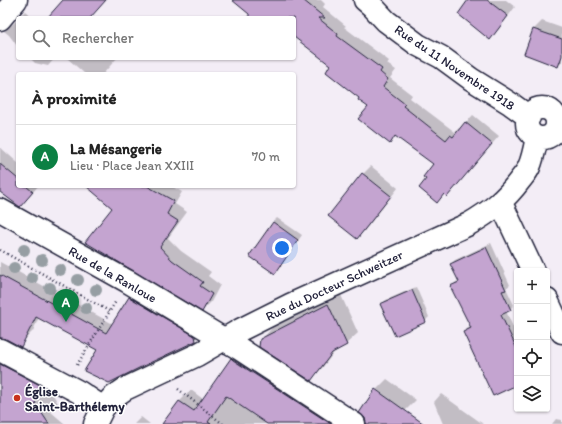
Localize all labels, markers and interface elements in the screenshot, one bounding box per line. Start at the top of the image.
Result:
search box [16,16,296,60]
street label: Rue du 11 Novembre 1918 [392,22,518,113]
icon: search [30,27,52,49]
text: Rechercher [62,29,134,47]
text: À proximité [32,88,117,108]
text: La Mésangerie [70,140,162,158]
text: A [41,149,49,164]
text: 70 m [252,149,280,164]
text: Lieu · Place Jean XXIII [70,158,194,173]
your location [272,238,292,258]
street label: Rue de la Ranloue [66,243,159,306]
street label: Rue du Docteur Schweitzer [263,247,406,324]
map controls [514,268,550,412]
button: + [514,268,550,304]
pin: A [53,289,79,322]
button: − [514,304,550,340]
button: locate [514,340,550,376]
button: layers [514,376,550,412]
place label: Église Saint-Barthélemy [25,383,125,415]
marker: Église Saint-Barthélemy [12,393,22,403]

